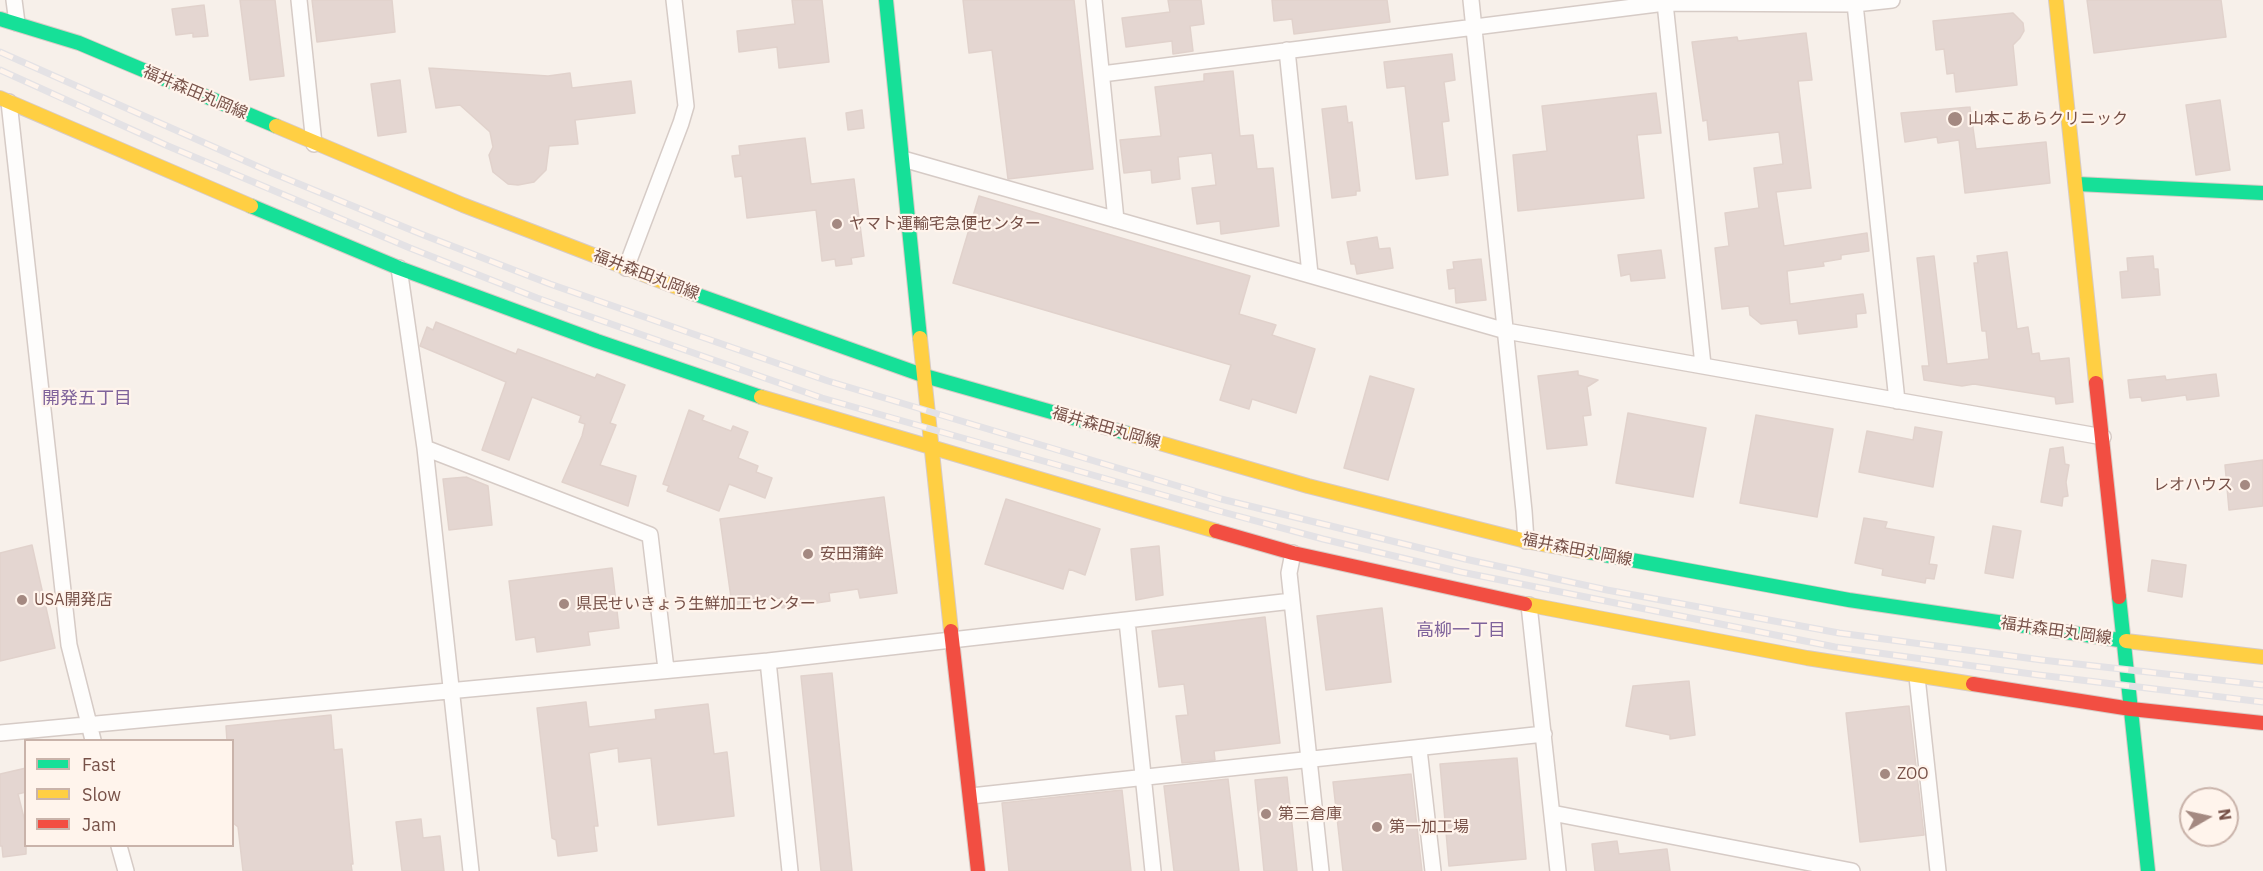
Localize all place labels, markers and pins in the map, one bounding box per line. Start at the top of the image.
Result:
place label: 山本こあらクリニック [1968,109,2128,129]
marker: 山本こあらクリニック [1946,110,1964,128]
place label: ヤマト運輸宅急便センター [849,214,1041,234]
marker: ヤマト運輸宅急便センター [830,217,844,231]
place label: レオハウス [2153,475,2233,495]
marker: レオハウス [2238,478,2252,492]
place label: 安田蒲鉾 [820,544,884,564]
marker: 安田蒲鉾 [801,547,815,561]
place label: USA開発店 [34,590,112,610]
marker: USA開発店 [15,593,29,607]
place label: 県民せいきょう生鮮加工センター [576,594,816,614]
marker: 県民せいきょう生鮮加工センター [557,597,571,611]
place label: ZOO [1897,764,1929,784]
marker: ZOO [1878,767,1892,781]
place label: 第三倉庫 [1278,804,1342,824]
marker: 第三倉庫 [1259,807,1273,821]
place label: 第一加工場 [1389,817,1469,837]
marker: 第一加工場 [1370,820,1384,834]

